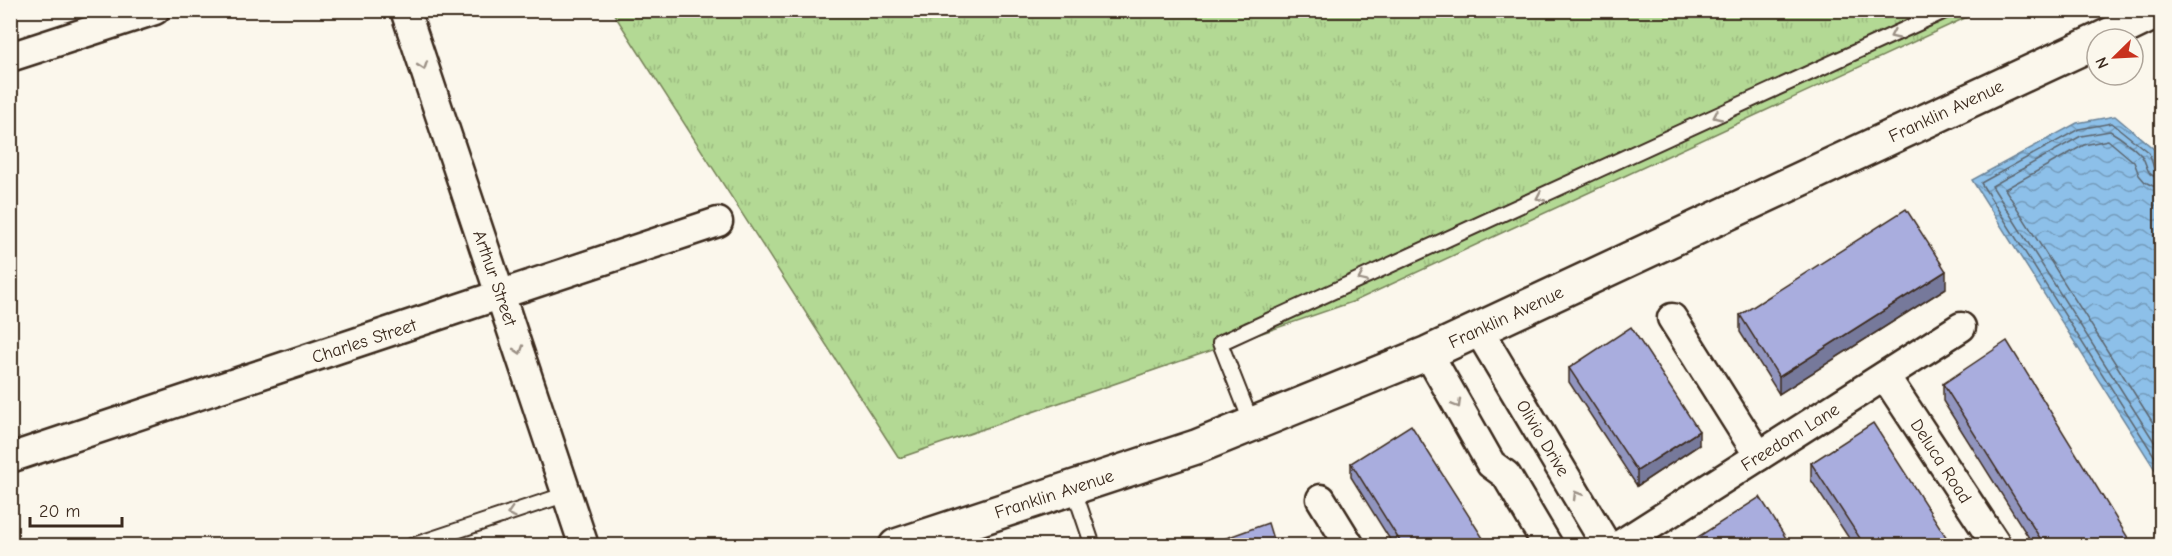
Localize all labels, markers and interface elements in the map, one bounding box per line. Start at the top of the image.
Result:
one-way arrow [1890,27,1901,39]
north arrow [2085,27,2145,87]
text: N [2092,54,2113,71]
one-way arrow [416,60,429,71]
street label: Franklin Avenue [1886,76,2007,147]
one-way arrow [1712,109,1723,121]
one-way arrow [1535,190,1546,202]
street label: Arthur Street [468,228,521,330]
one-way arrow [1358,271,1369,283]
street label: Franklin Avenue [1446,282,1567,353]
street label: Charles Street [309,314,420,368]
one-way arrow [512,344,524,355]
street label: Olivio Drive [1512,396,1574,480]
one-way arrow [1449,398,1461,408]
street label: Freedom Lane [1737,399,1843,476]
street label: Deluca Road [1906,415,1976,507]
street label: Franklin Avenue [992,465,1116,524]
scale bar [30,490,122,528]
one-way arrow [1573,491,1584,501]
text: 20 m [39,501,80,522]
one-way arrow [506,505,517,518]

